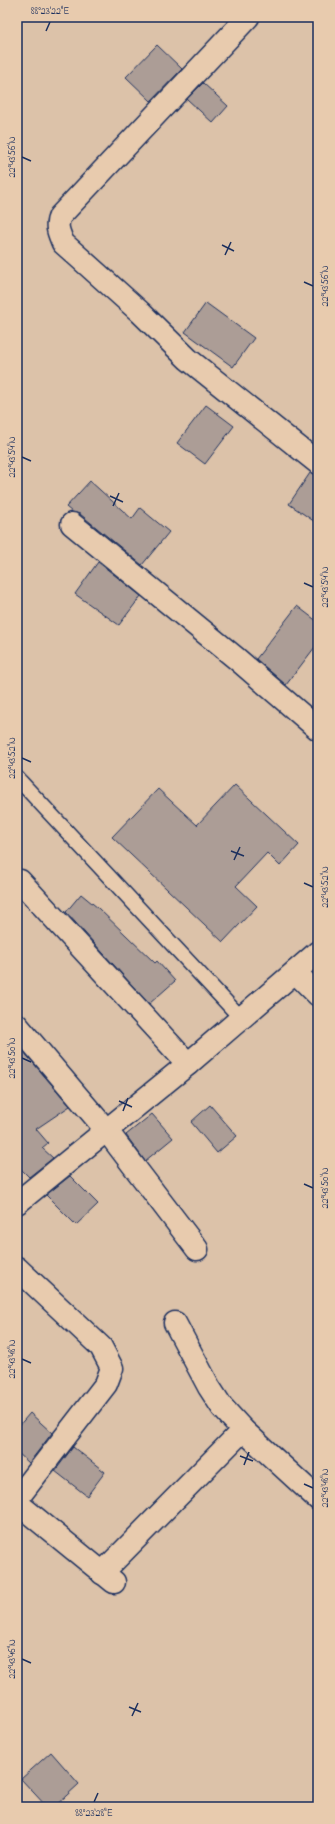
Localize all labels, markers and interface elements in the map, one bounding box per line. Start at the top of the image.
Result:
text: 88°23'22"E [31,4,69,19]
text: 22°43'56"N [5,136,20,178]
text: 22°43'56"N [318,265,333,307]
text: 22°43'54"N [5,436,20,477]
text: 22°43'54"N [318,566,333,607]
text: 22°43'52"N [5,737,20,779]
text: 22°43'52"N [318,866,333,908]
text: 22°43'50"N [5,1037,20,1079]
text: 22°43'50"N [318,1167,333,1209]
text: 22°43'48"N [5,1339,20,1378]
text: 22°43'48"N [318,1468,333,1507]
text: 22°43'46"N [5,1639,20,1679]
text: 88°23'28"E [75,1806,113,1821]

